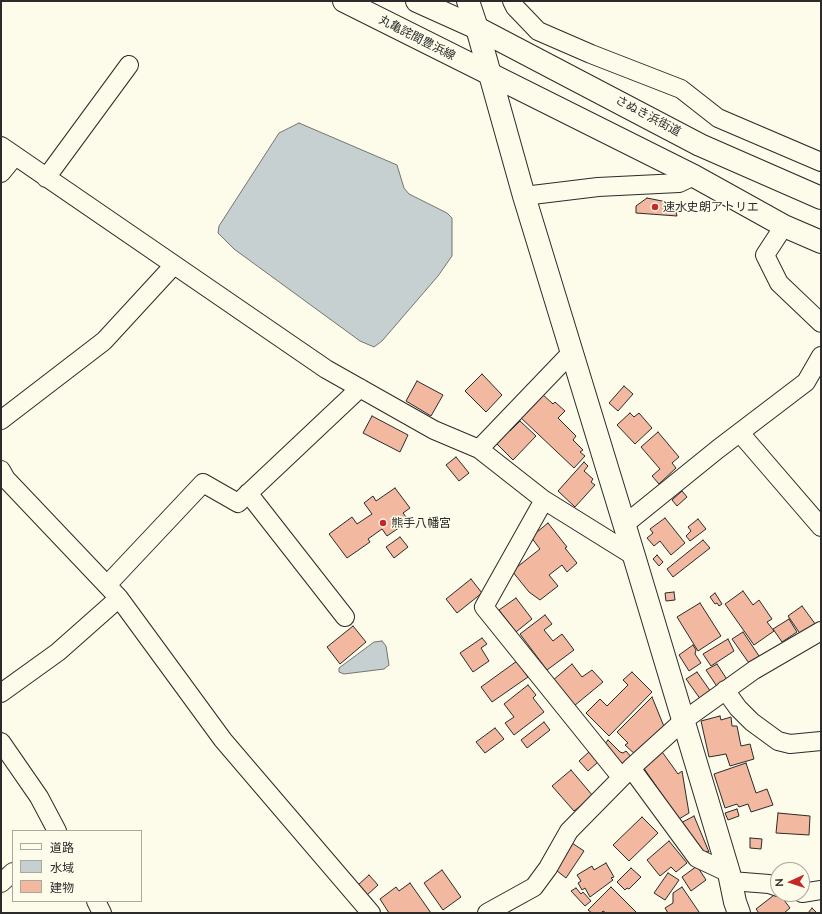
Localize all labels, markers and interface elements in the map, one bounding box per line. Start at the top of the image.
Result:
street label: 丸亀詫間豊浜線 [376,13,458,63]
street label: さぬき浜街道 [613,93,683,139]
place label: 速水史朗アトリエ [663,200,759,214]
marker: 速水史朗アトリエ [650,202,660,212]
place label: 熊手八幡宮 [391,516,451,530]
marker: 熊手八幡宮 [378,518,388,528]
legend [12,830,142,902]
text: 道路 [50,840,74,855]
text: 水域 [50,860,74,875]
north arrow [770,862,810,902]
text: N [772,878,786,887]
text: 建物 [50,880,74,895]

